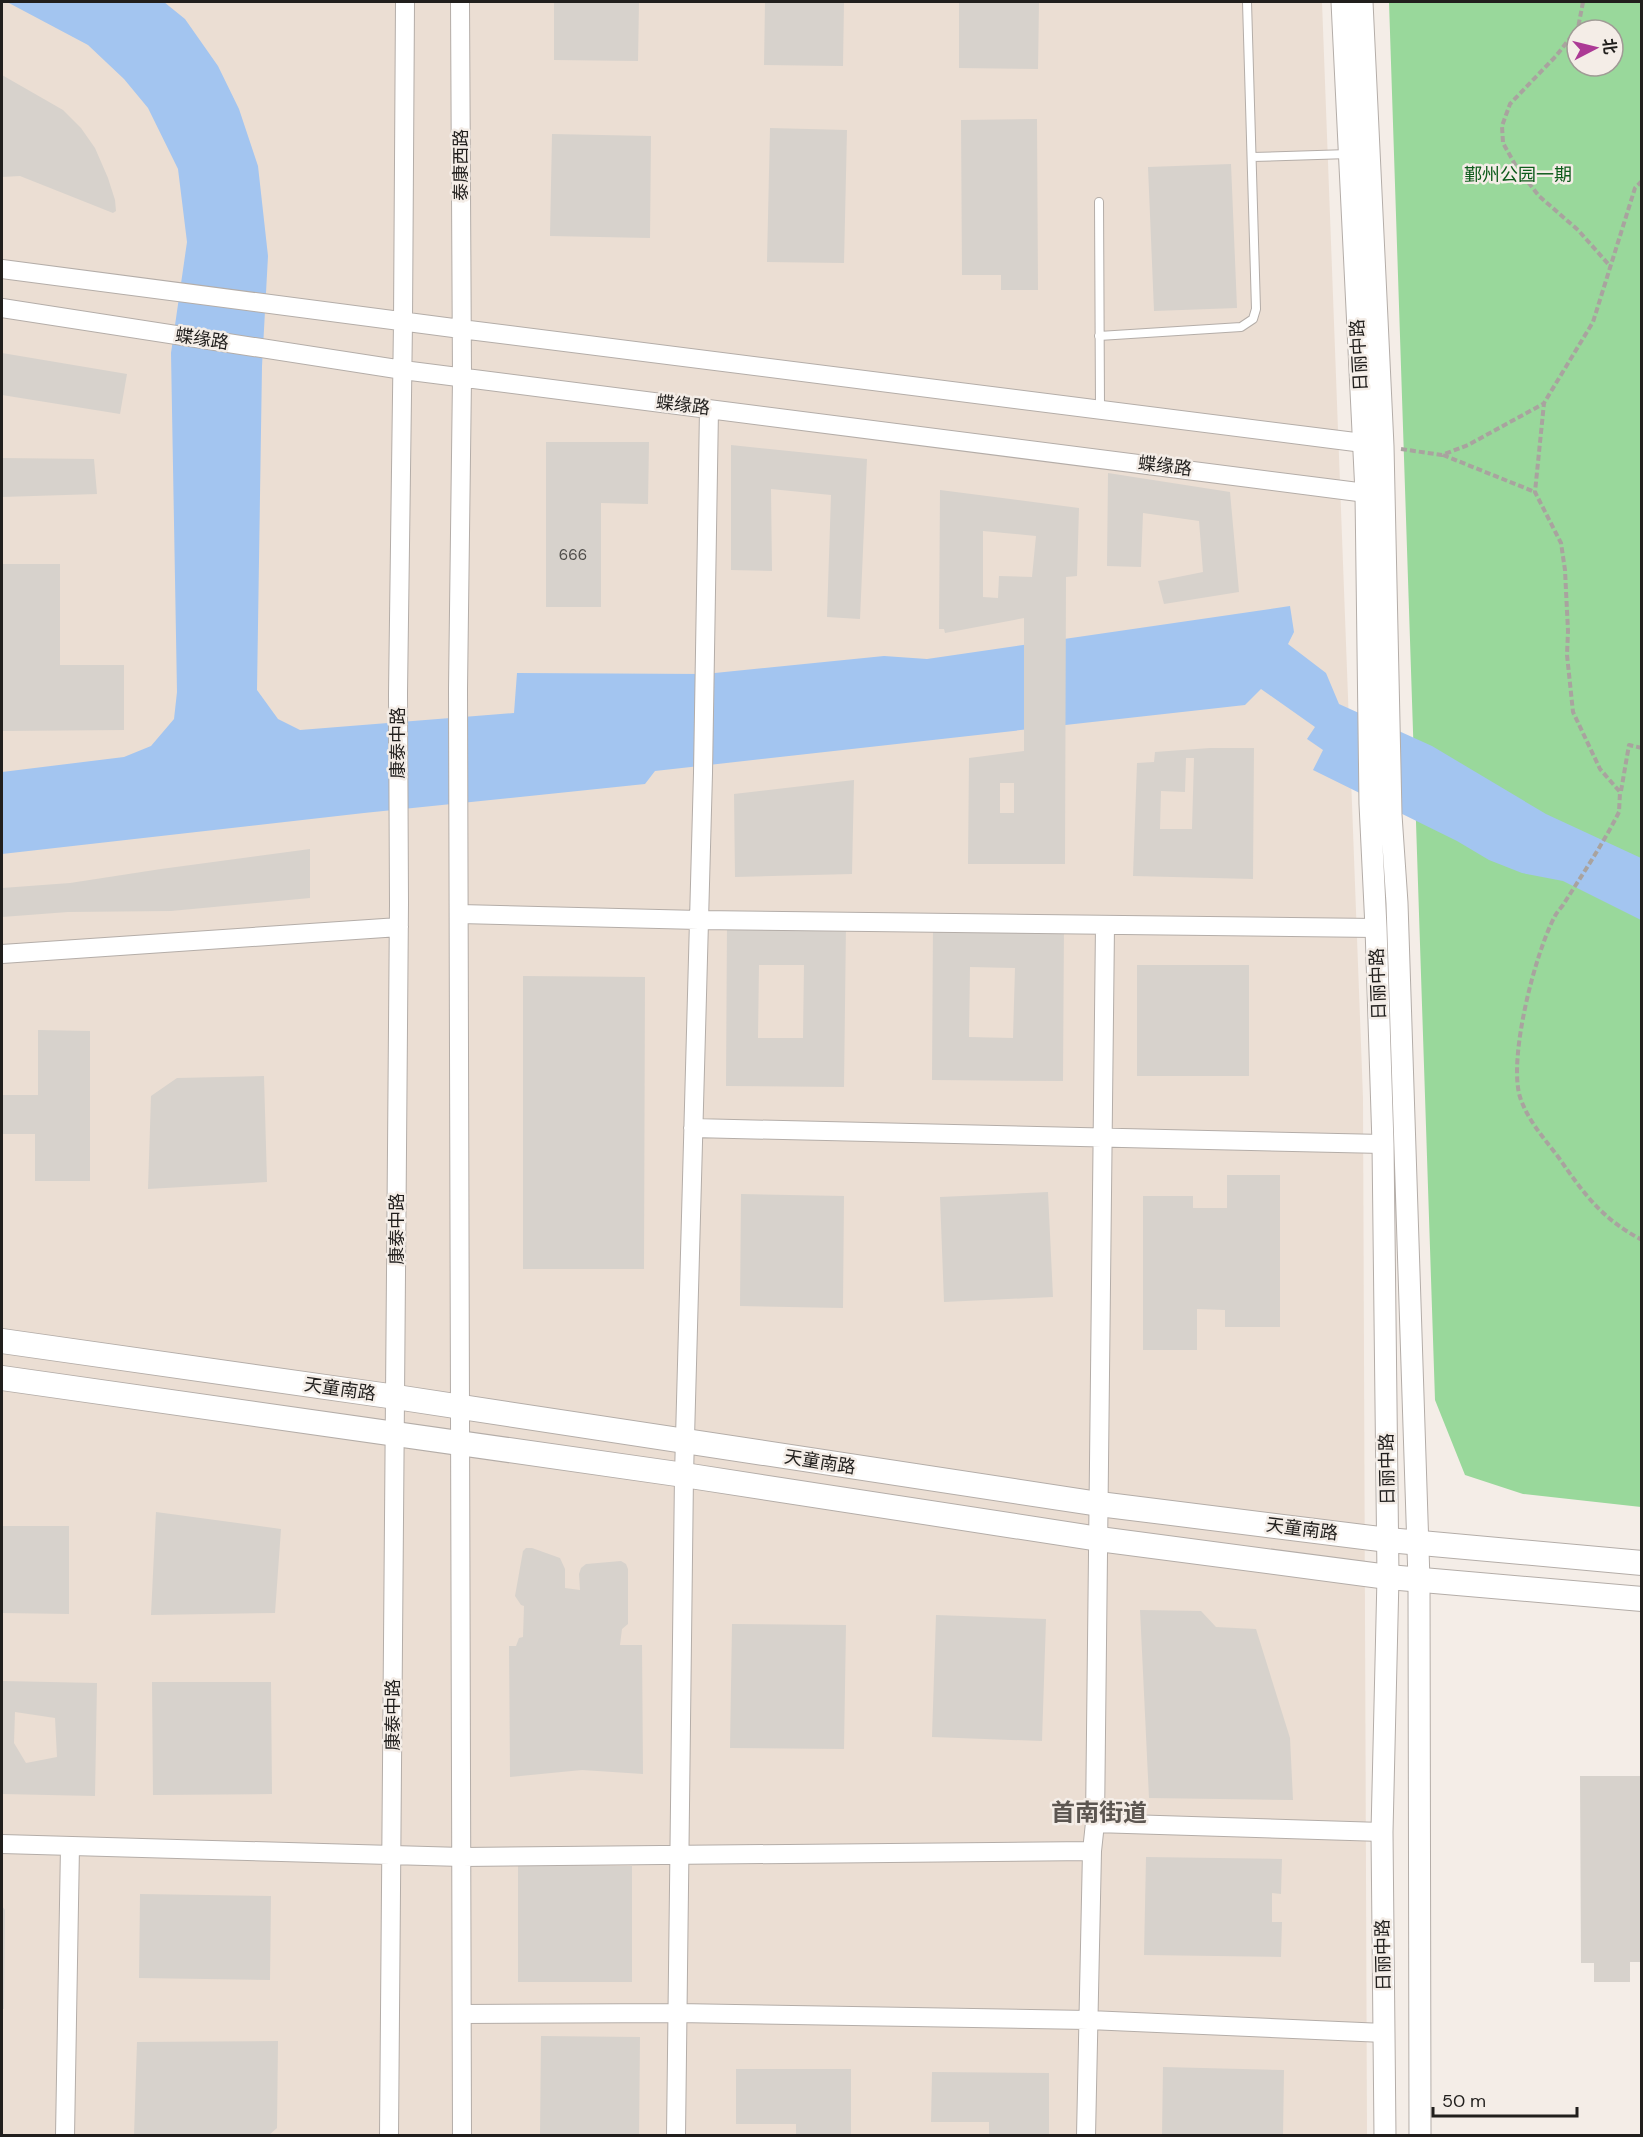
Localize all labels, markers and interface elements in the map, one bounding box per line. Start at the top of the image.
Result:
north arrow [1565,18,1625,78]
text: 北 [1598,37,1621,55]
street label: 泰康西路 [449,129,473,201]
park label: 鄞州公园一期 [1464,163,1572,187]
street label: 日丽中路 [1345,318,1373,392]
street label: 蝶缘路 [173,323,231,355]
street label: 蝶缘路 [655,390,711,420]
street label: 蝶缘路 [1137,451,1193,481]
house number: 666 [559,545,587,565]
street label: 康泰中路 [386,707,410,779]
street label: 日丽中路 [1365,948,1391,1020]
street label: 康泰中路 [385,1193,409,1265]
street label: 天童南路 [303,1372,377,1406]
street label: 日丽中路 [1374,1433,1400,1505]
street label: 天童南路 [783,1445,857,1479]
street label: 天童南路 [1265,1513,1339,1545]
street label: 康泰中路 [381,1679,405,1751]
district label: 首南街道 [1051,1797,1147,1828]
street label: 日丽中路 [1370,1919,1396,1991]
scale bar [1433,2080,1577,2118]
text: 50 m [1442,2089,1486,2113]

